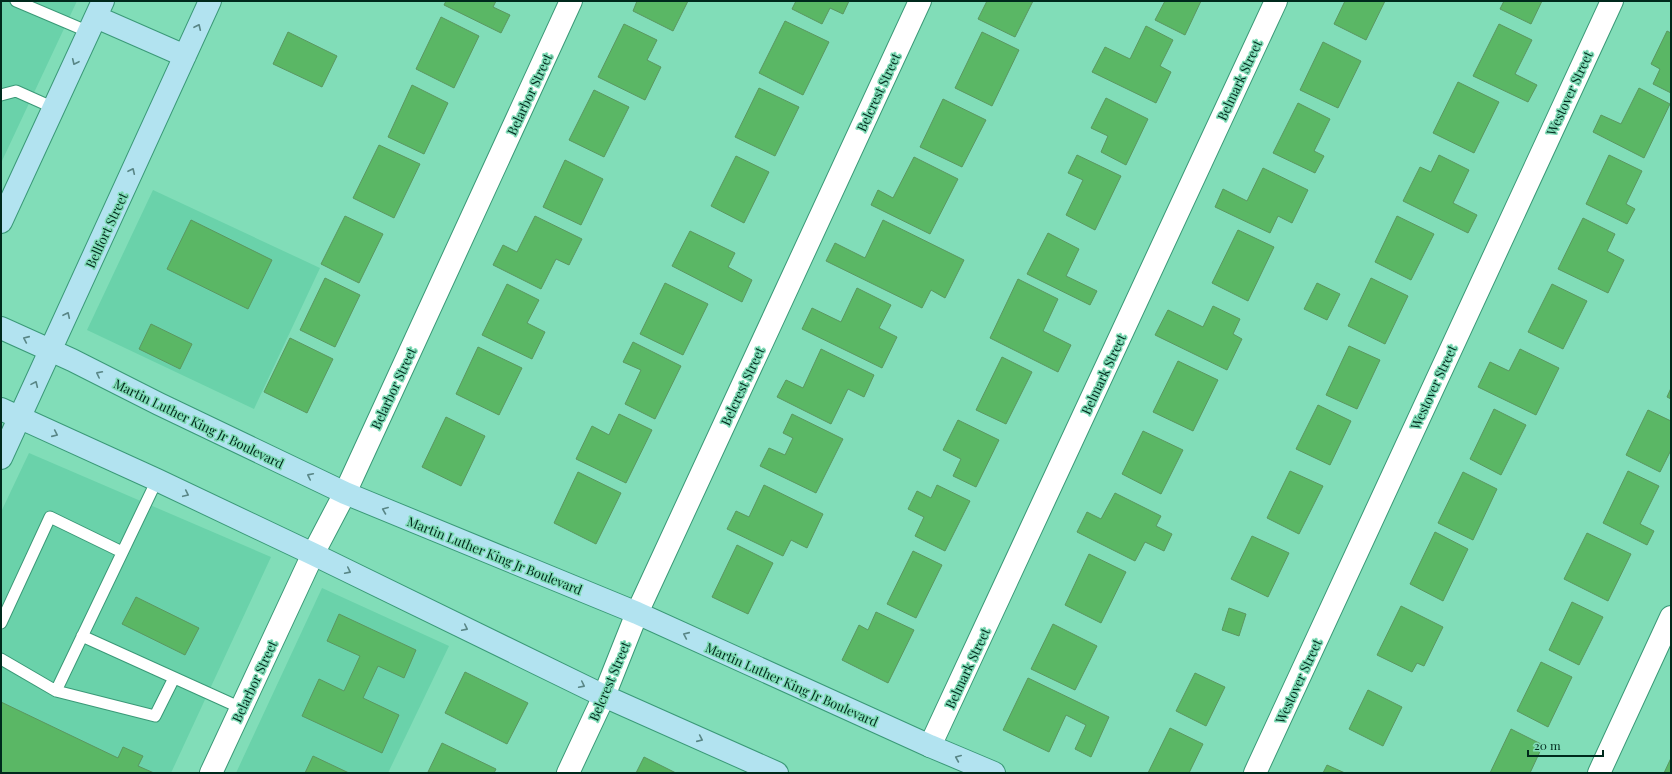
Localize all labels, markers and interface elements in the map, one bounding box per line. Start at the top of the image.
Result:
one-way arrow [193,24,201,31]
street label: Belmark Street [1213,37,1265,123]
street label: Westover Street [1542,48,1596,139]
street label: Belarbor Street [503,50,556,138]
street label: Belcrest Street [852,50,904,134]
one-way arrow [72,57,80,65]
one-way arrow [128,167,136,174]
street label: Bellfort Street [81,189,131,271]
one-way arrow [62,311,70,319]
street label: Belmark Street [1077,331,1129,417]
one-way arrow [22,336,30,344]
street label: Westover Street [1406,342,1460,433]
street label: Belarbor Street [367,344,420,432]
street label: Belcrest Street [716,344,768,428]
one-way arrow [96,371,103,379]
street label: Martin Luther King Jr Boulevard [111,374,287,472]
one-way arrow [30,381,38,389]
one-way arrow [52,430,59,438]
one-way arrow [306,473,314,481]
one-way arrow [182,489,190,497]
one-way arrow [382,506,389,514]
street label: Martin Luther King Jr Boulevard [405,512,585,598]
one-way arrow [344,566,351,574]
one-way arrow [461,623,468,631]
street label: Belmark Street [941,625,993,711]
one-way arrow [683,632,690,640]
street label: Westover Street [1271,636,1325,727]
street label: Belarbor Street [228,637,281,725]
street label: Belcrest Street [585,638,634,723]
street label: Martin Luther King Jr Boulevard [703,638,881,730]
one-way arrow [577,680,585,688]
scale bar [1528,732,1603,758]
one-way arrow [696,734,703,742]
text: 20 m [1534,737,1561,753]
one-way arrow [954,755,962,763]

